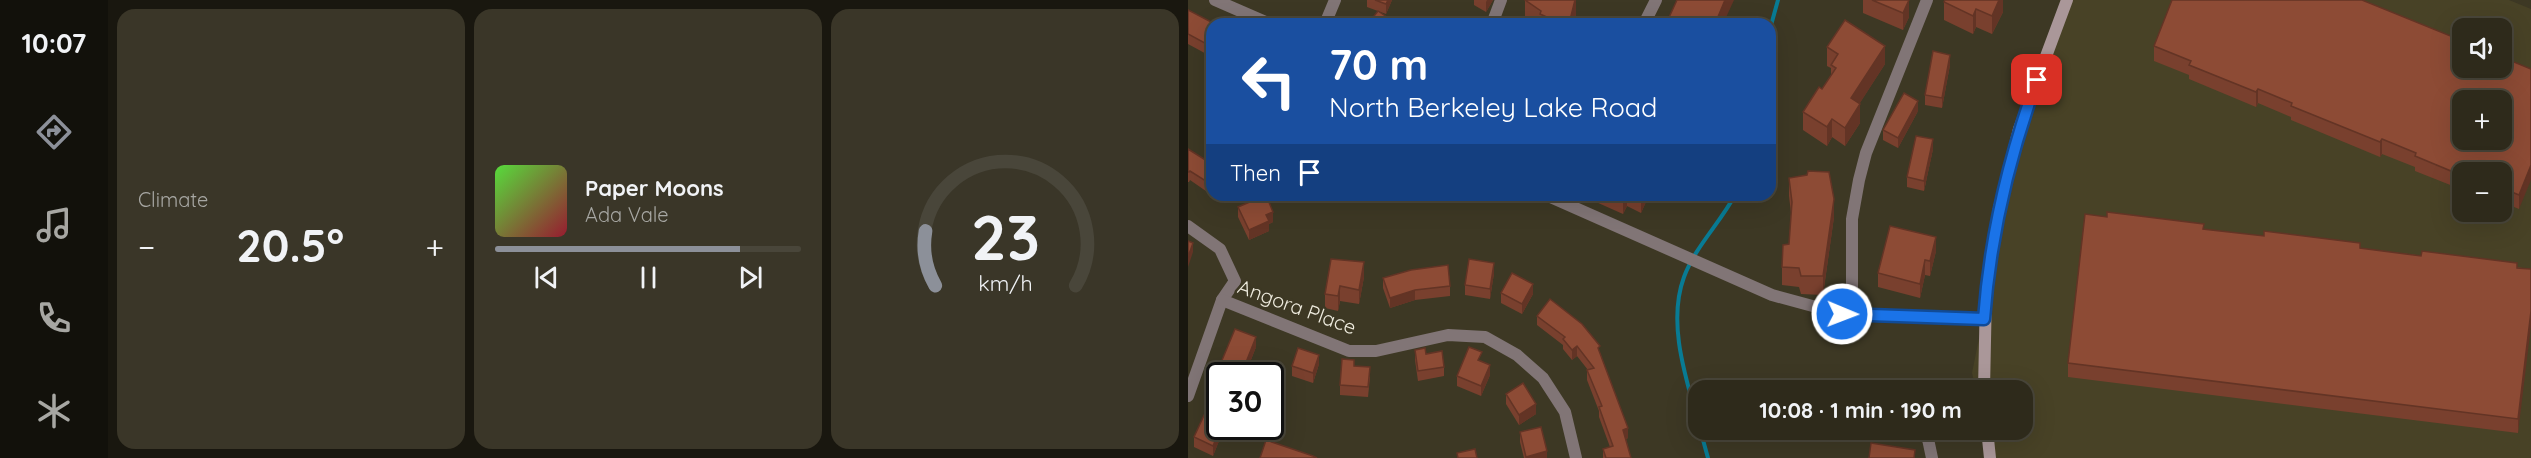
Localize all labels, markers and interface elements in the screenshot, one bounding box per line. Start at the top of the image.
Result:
map controls [2452,18,2512,222]
button: sound [2452,18,2512,78]
text: 10:07 [22,26,86,60]
text: 70 m [1329,38,1428,91]
icon: left [1230,42,1308,120]
pin [2011,54,2062,105]
icon: arrive [2020,63,2053,96]
text: North Berkeley Lake Road [1329,90,1657,124]
button: + [2452,90,2512,150]
icon: directions [33,111,75,153]
icon: arrive [1293,156,1326,189]
text: Then [1230,159,1281,187]
button: − [2452,162,2512,222]
text: Paper Moons [585,174,724,202]
text: Climate [138,187,208,212]
text: 23 [970,198,1040,276]
text: Ada Vale [585,202,669,227]
icon: music [33,204,75,246]
text: 20.5° [236,217,344,273]
text: − [138,226,155,267]
text: + [425,226,444,267]
icon: previous [530,261,563,294]
icon: pause [632,261,665,294]
icon: next [734,261,767,294]
text: km/h [978,270,1032,296]
street label: Angora Place [1235,274,1360,339]
position arrow [1810,282,1874,346]
icon: phone [33,297,75,339]
speed limit sign: 30 [1206,362,1284,440]
icon: climate [33,390,75,432]
text: 10:08 · 1 min · 190 m [1759,396,1962,424]

